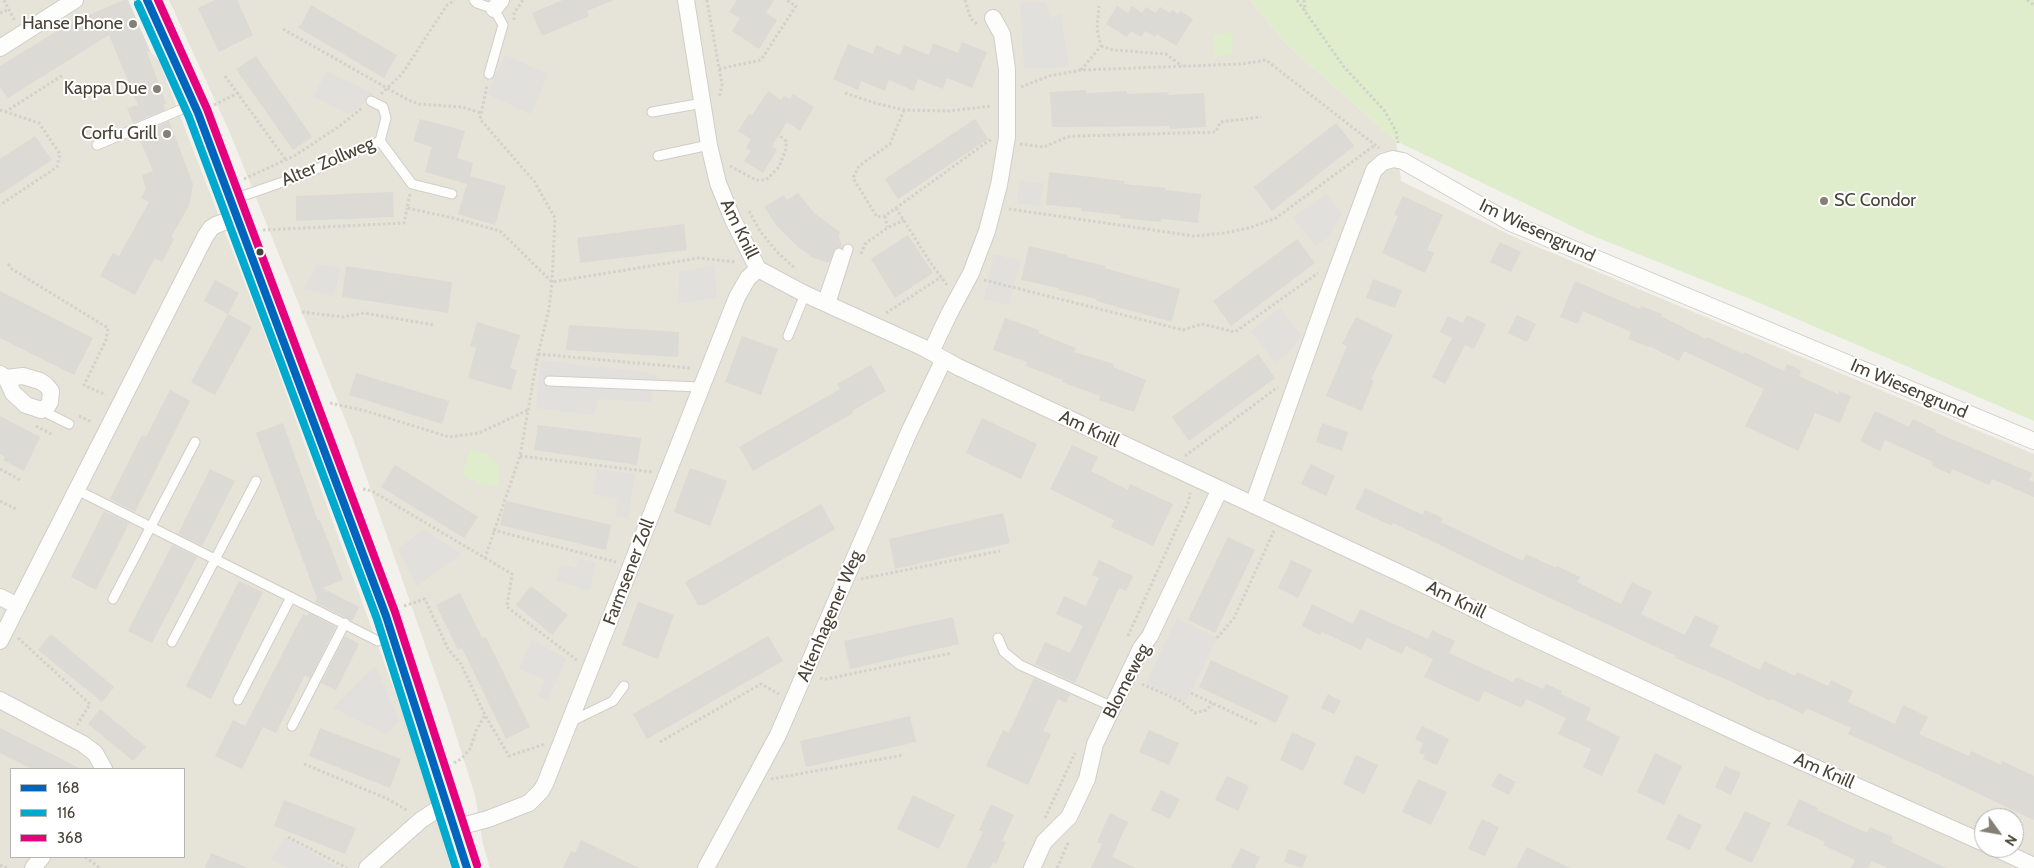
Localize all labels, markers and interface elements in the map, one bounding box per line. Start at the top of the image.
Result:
place label: Hanse Phone [22,13,123,35]
marker: Hanse Phone [127,18,139,30]
place label: Kappa Due [64,78,147,100]
marker: Kappa Due [151,83,163,95]
place label: Corfu Grill [81,123,157,145]
marker: Corfu Grill [161,128,173,140]
street label: Alter Zollweg [278,133,378,191]
place label: SC Condor [1834,190,1916,212]
street label: Im Wiesengrund [1476,195,1598,267]
marker: SC Condor [1818,195,1830,207]
street label: Am Knill [715,196,763,262]
unlabelled marker [255,247,265,257]
street label: Im Wiesengrund [1847,355,1971,423]
street label: Am Knill [1056,406,1122,452]
street label: Farmsener Zoll [599,516,659,628]
street label: Altenhagener Weg [793,547,867,685]
street label: Am Knill [1423,576,1489,624]
street label: Blomeweg [1099,640,1155,722]
street label: Am Knill [1791,748,1857,794]
legend [10,768,185,858]
text: 168 [57,779,80,797]
text: 116 [57,804,75,822]
north arrow [1974,808,2024,858]
text: 368 [57,829,83,847]
text: N [2001,831,2021,849]

